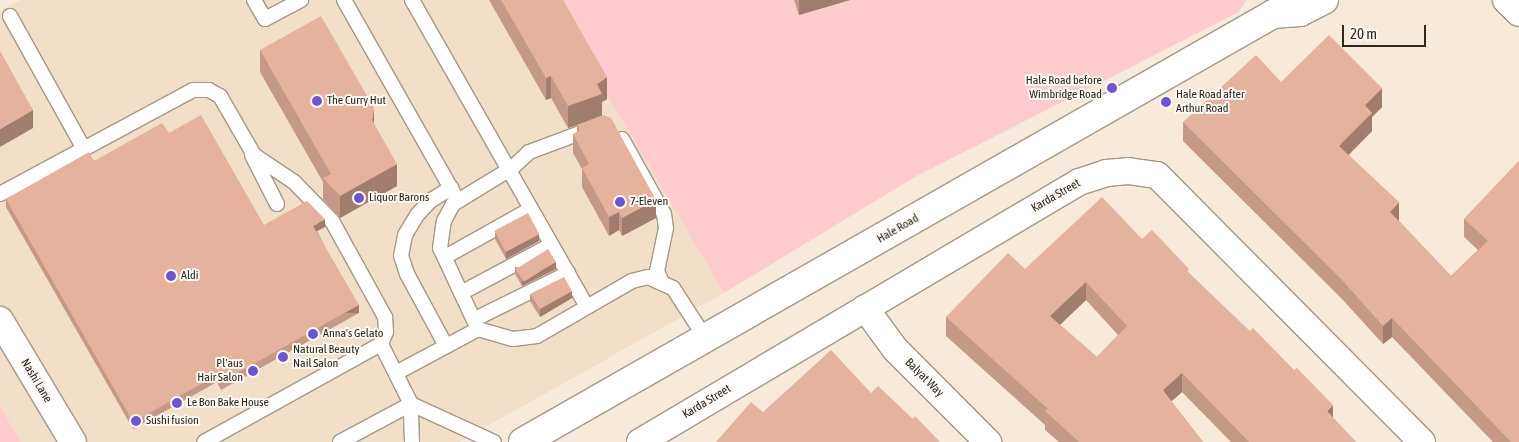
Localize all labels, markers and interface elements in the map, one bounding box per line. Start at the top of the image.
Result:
scale bar [1344,15,1428,47]
text: 20 m [1350,25,1377,42]
place label: Hale Road before Wimbridge Road [1026,74,1102,102]
marker: Hale Road before Wimbridge Road [1106,82,1118,94]
place label: Hale Road after Arthur Road [1176,88,1244,116]
place label: The Curry Hut [327,94,386,108]
marker: The Curry Hut [311,95,323,107]
marker: Hale Road after Arthur Road [1160,96,1172,108]
street label: Karda Street [1029,176,1083,216]
place label: Liquor Barons [369,191,429,205]
marker: Liquor Barons [353,192,365,204]
place label: 7-Eleven [630,195,668,209]
marker: 7-Eleven [614,196,626,208]
street label: Hale Road [875,211,921,247]
place label: Aldi [181,269,198,283]
marker: Aldi [165,270,177,282]
place label: Anna's Gelato [323,327,383,341]
marker: Anna's Gelato [307,328,319,340]
place label: Natural Beauty Nail Salon [293,343,360,371]
marker: Natural Beauty Nail Salon [277,351,289,363]
street label: Nashi Lane [17,356,55,406]
street label: Balyat Way [902,356,946,400]
place label: Pl'aus Hair Salon [197,357,243,385]
marker: Pl'aus Hair Salon [247,365,259,377]
street label: Karda Street [680,382,734,422]
place label: Le Bon Bake House [187,396,269,410]
marker: Le Bon Bake House [171,397,183,409]
place label: Sushi fusion [146,414,199,428]
marker: Sushi fusion [130,415,142,427]

